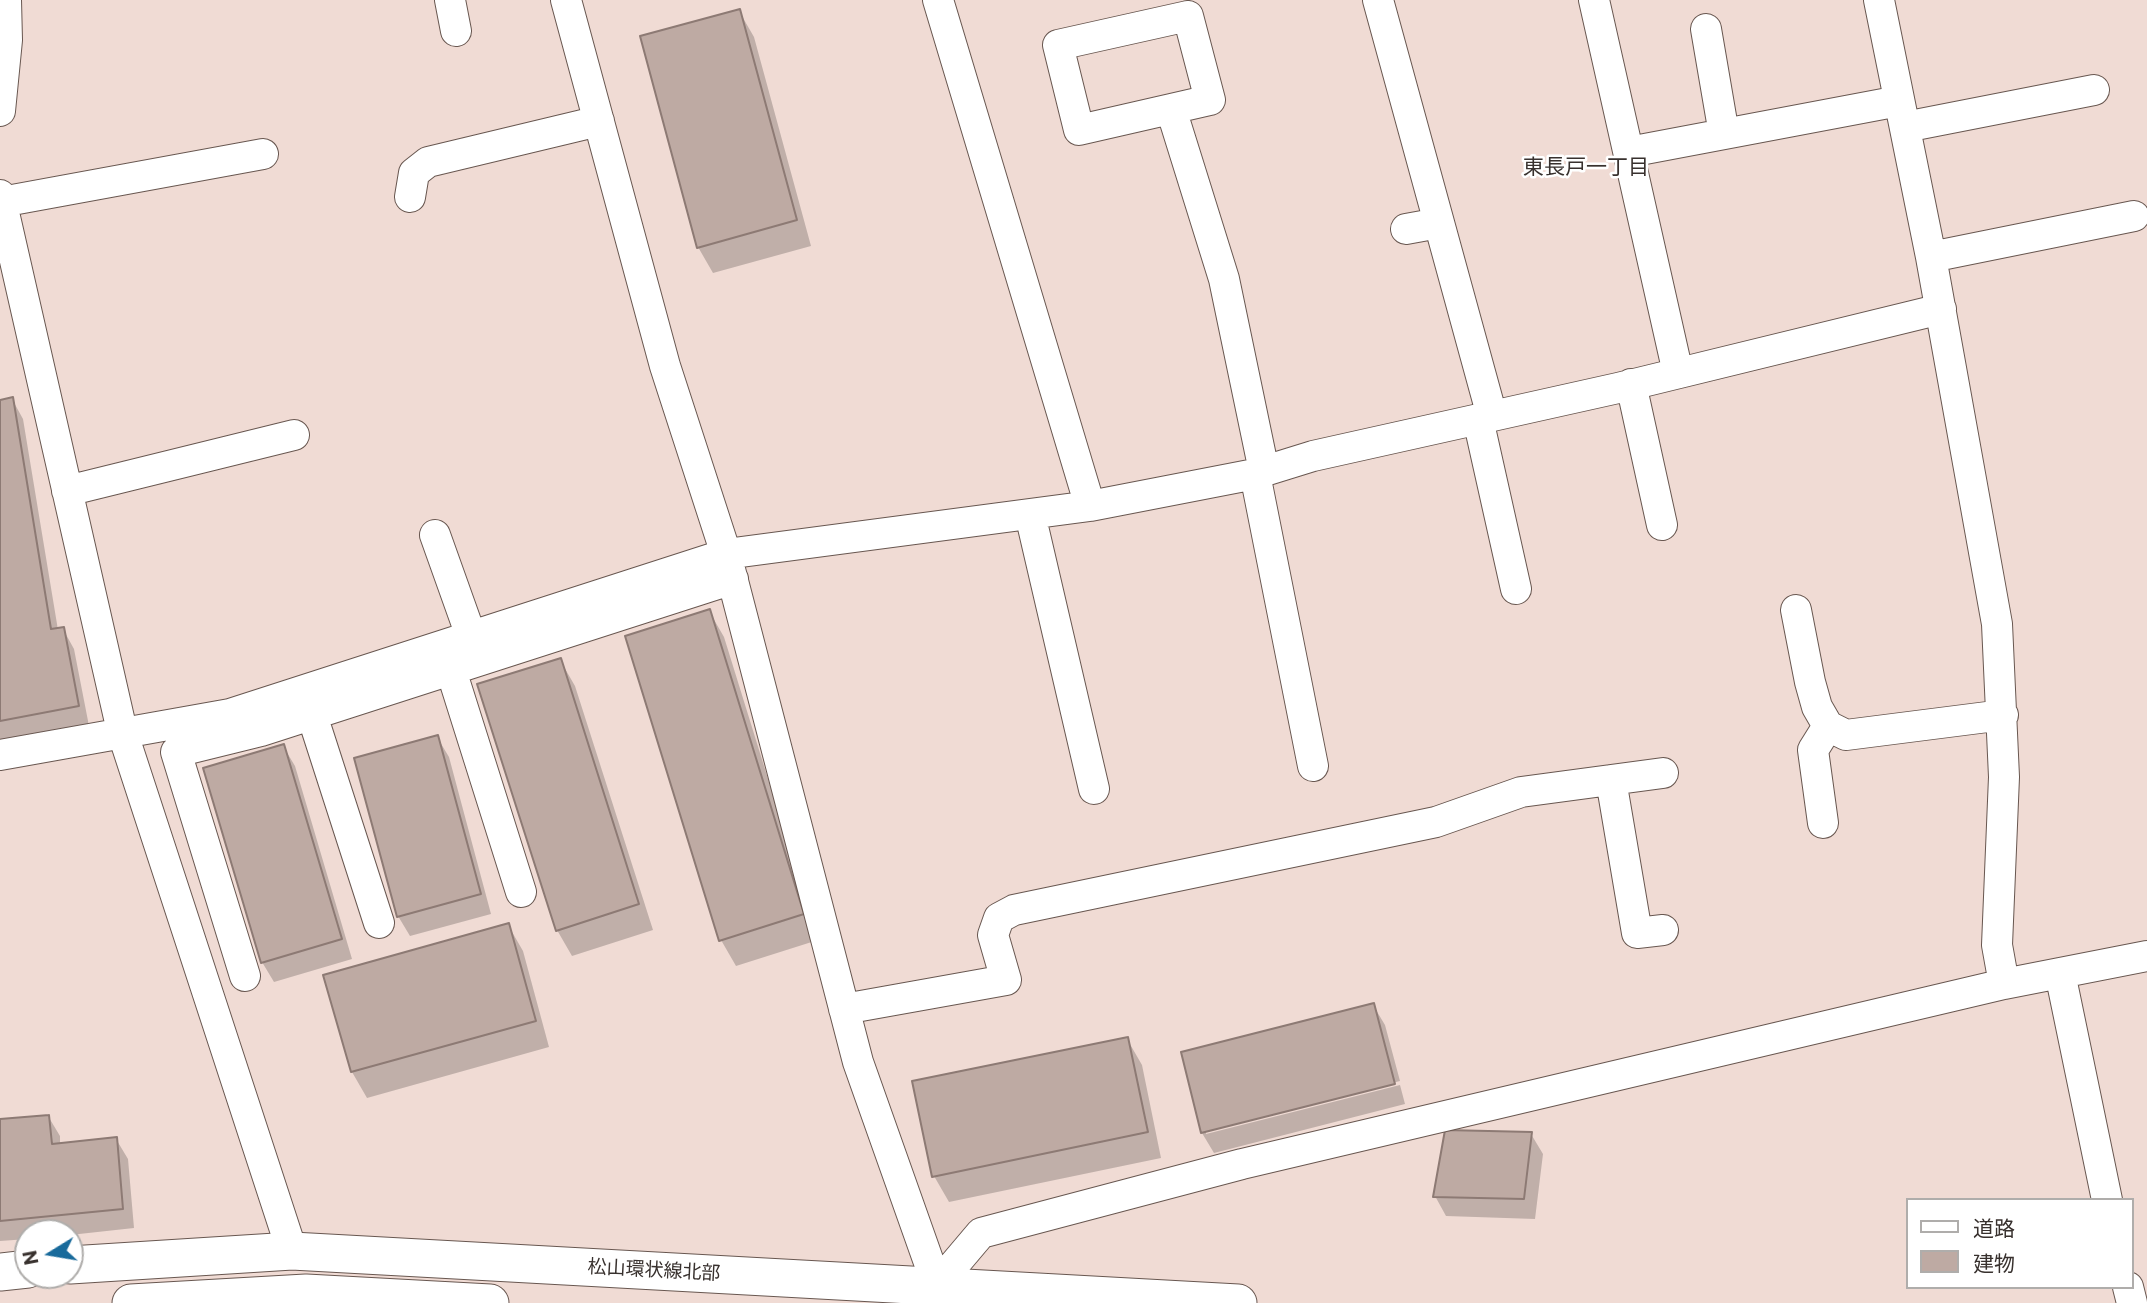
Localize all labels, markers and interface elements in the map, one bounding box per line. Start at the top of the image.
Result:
district label: 東長戸一丁目 [1523,154,1649,180]
legend [1906,1198,2133,1289]
text: 道路 [1973,1215,2015,1240]
north arrow [14,1219,84,1289]
text: N [17,1249,43,1267]
text: 建物 [1973,1250,2015,1275]
street label: 松山環状線北部 [587,1255,721,1285]

